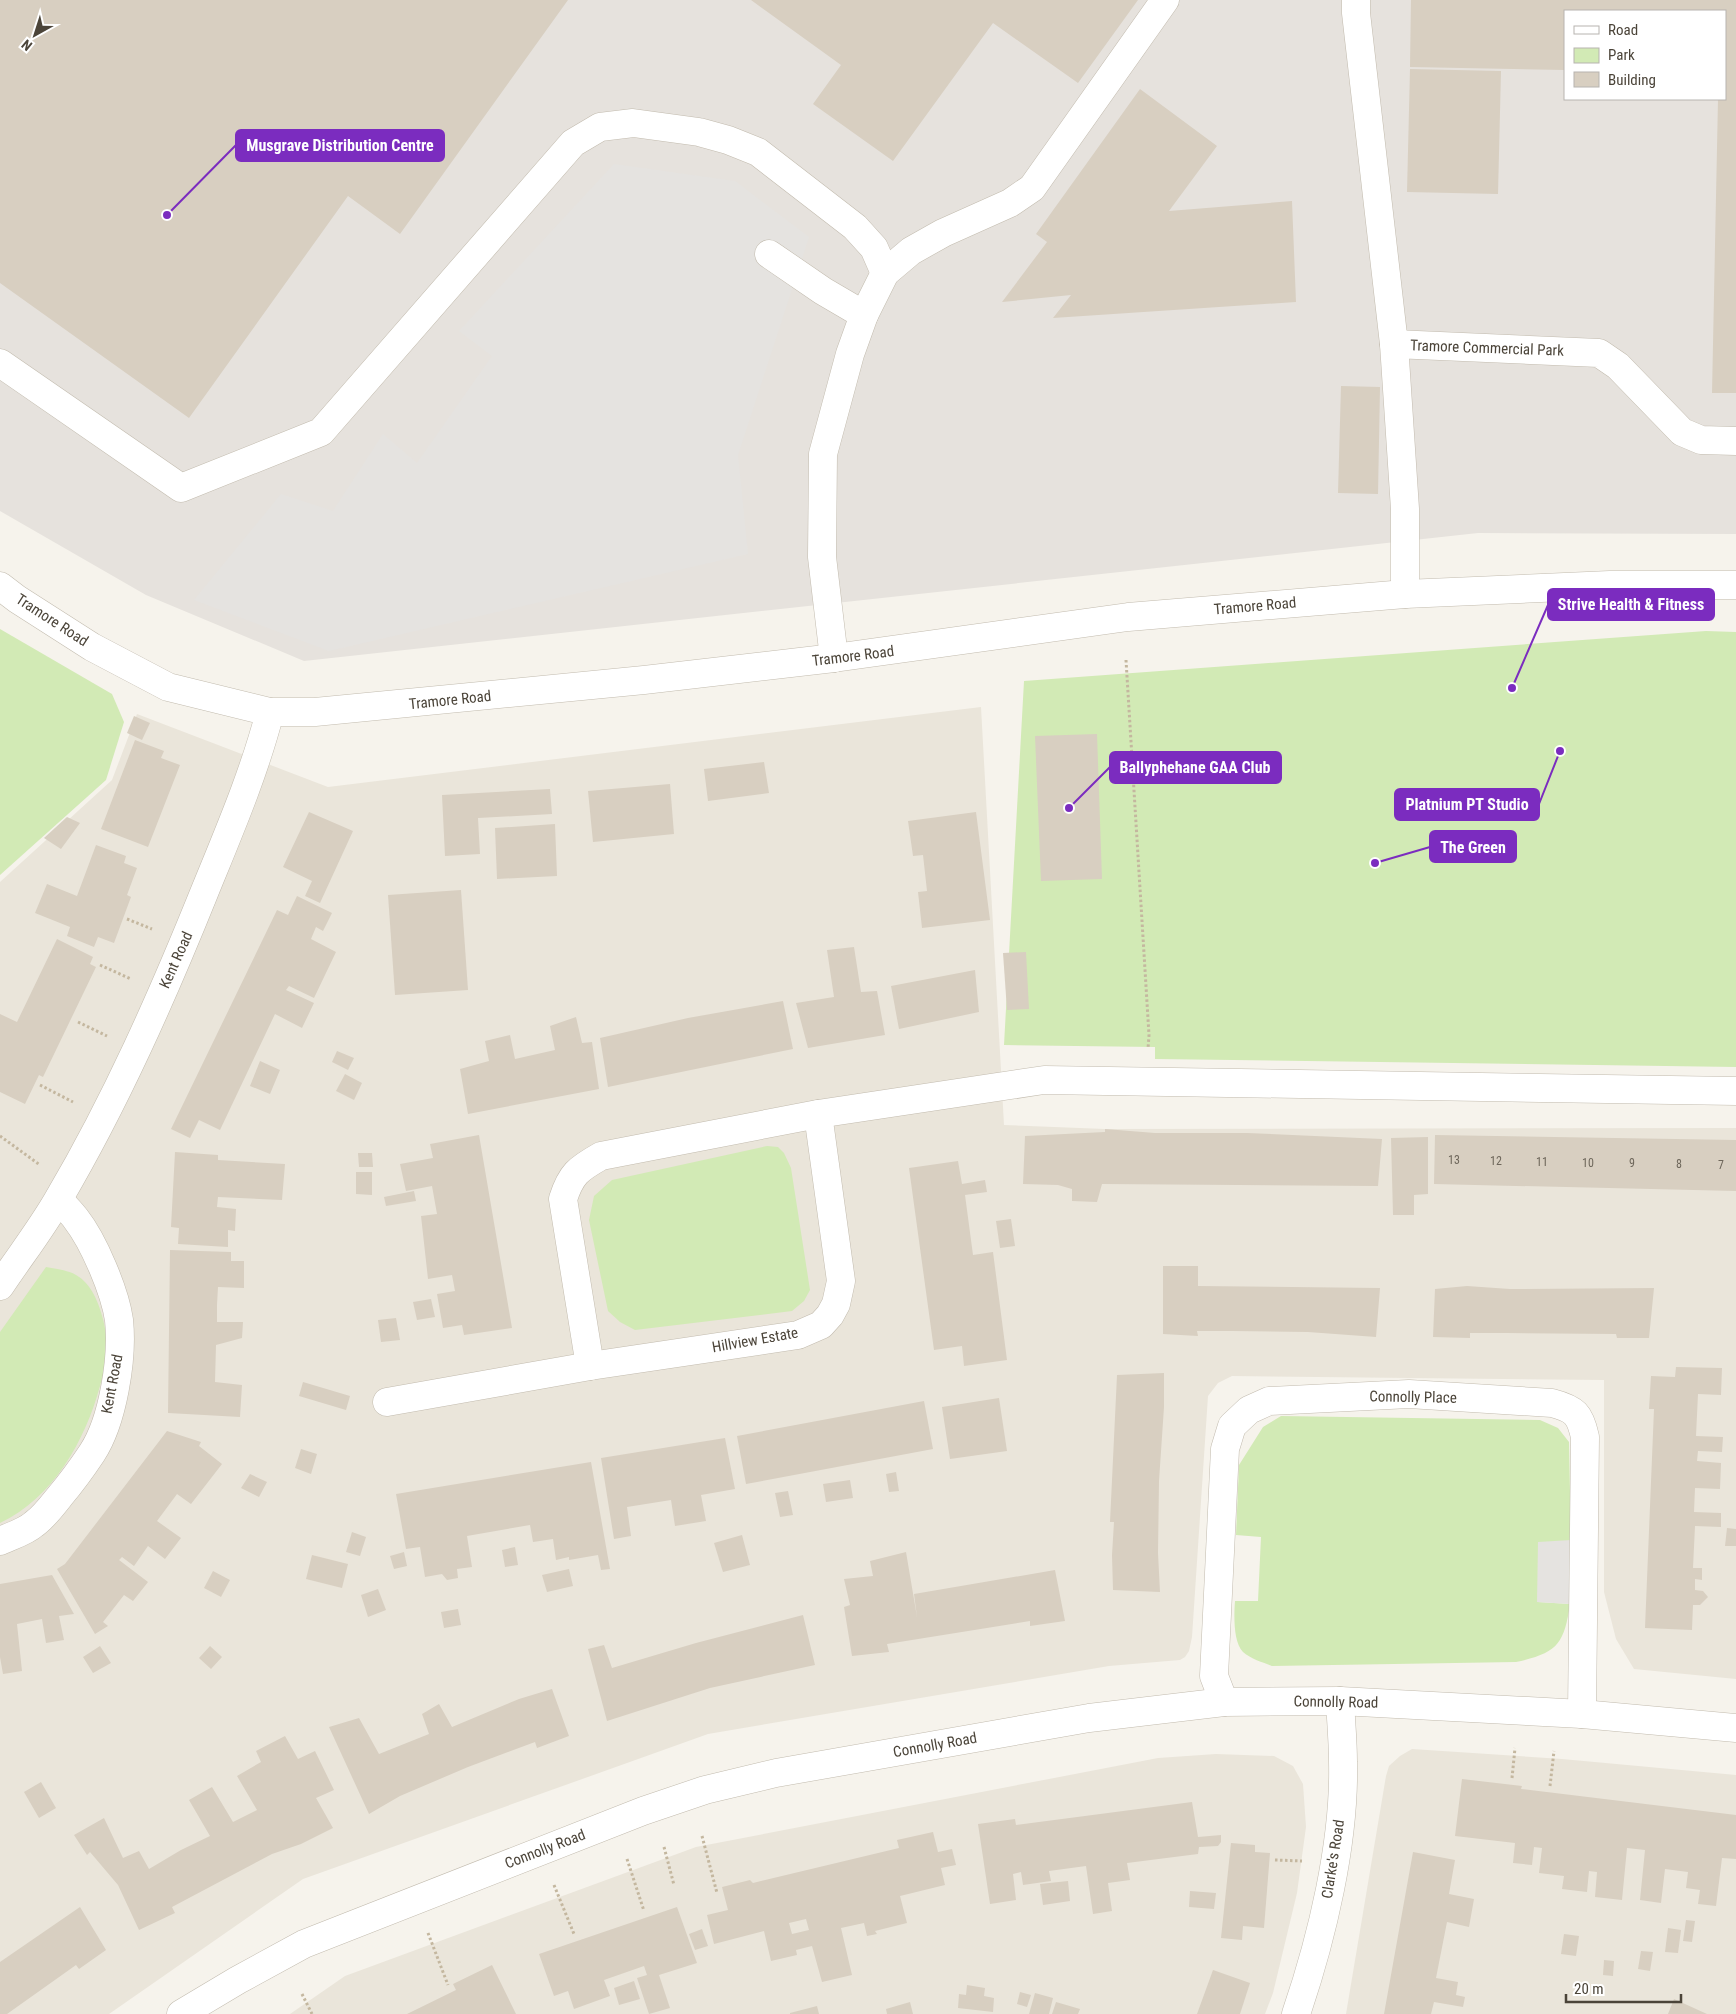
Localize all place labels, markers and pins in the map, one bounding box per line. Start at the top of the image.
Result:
callout: Musgrave Distribution Centre [236,130,444,161]
callout: Strive Health & Fitness [1548,589,1714,620]
callout: Ballyphehane GAA Club [1110,752,1281,783]
callout: Platnium PT Studio [1395,789,1539,820]
callout: The Green [1430,831,1516,862]

